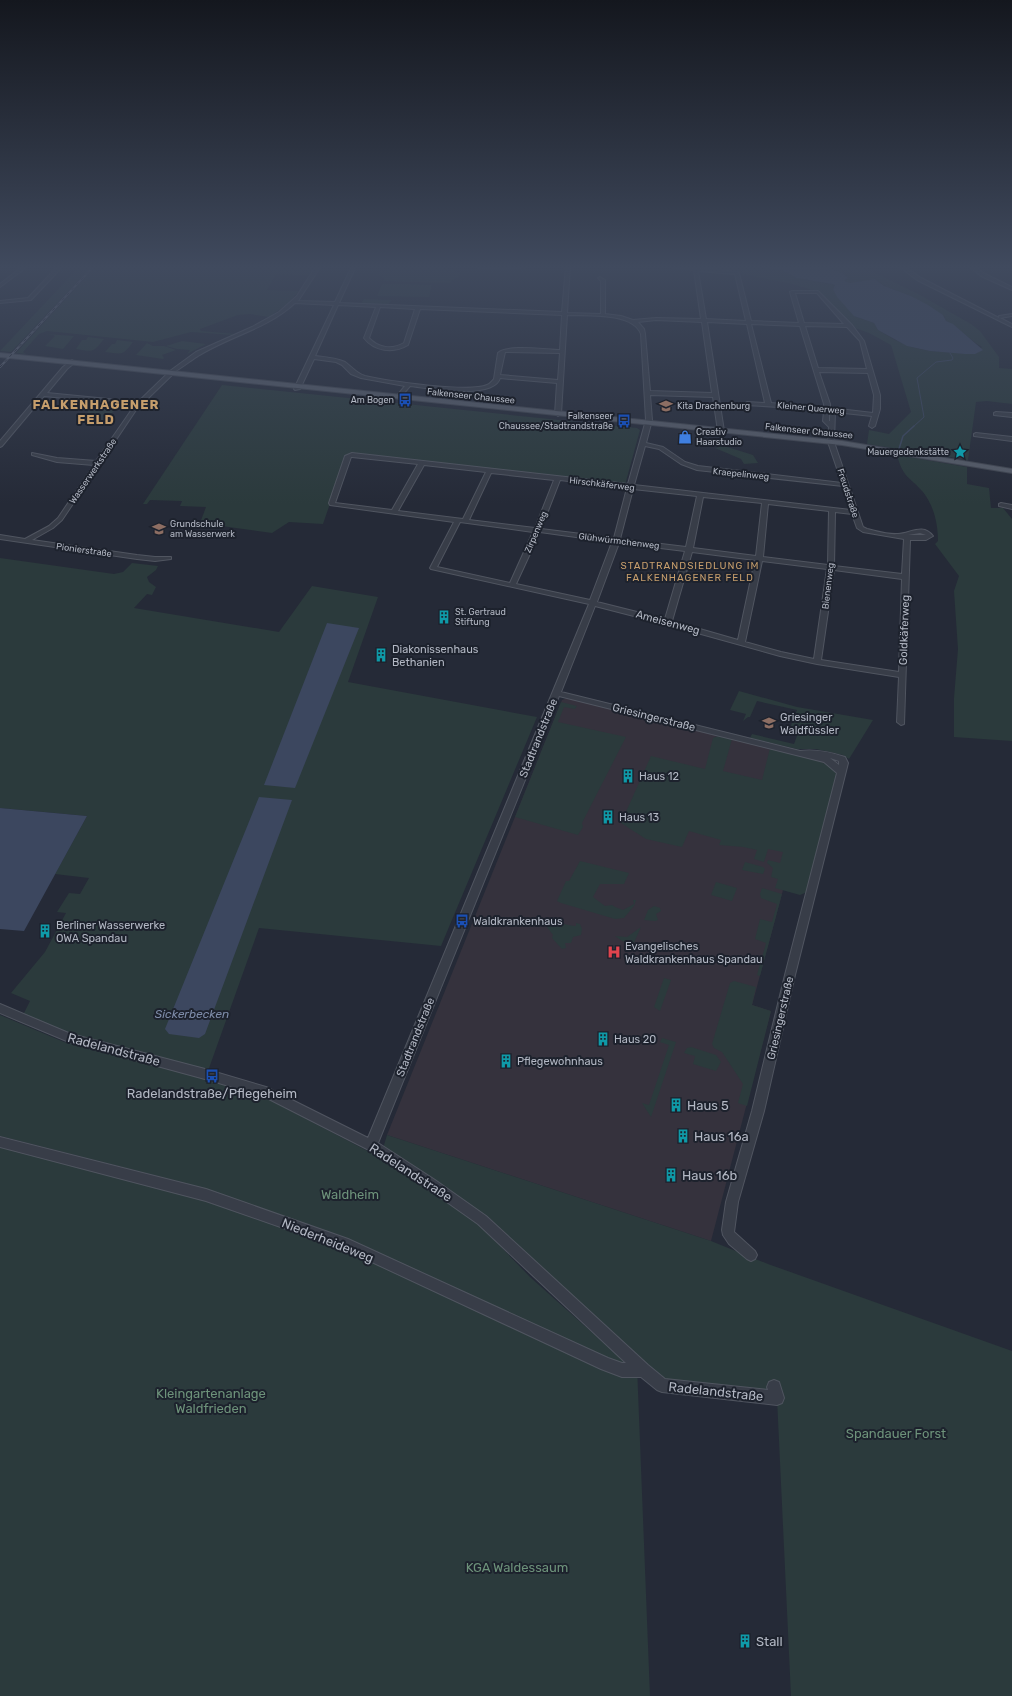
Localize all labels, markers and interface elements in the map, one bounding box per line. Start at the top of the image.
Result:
street label: Falkenseer Chaussee [427,386,515,406]
bus stop icon: Am Bogen [397,392,413,408]
place label: Am Bogen [351,395,394,405]
district label: FALKENHAGENER FELD [33,397,159,427]
school or university icon: Kita Drachenburg [658,398,674,414]
street label: Kleiner Querweg [777,400,845,416]
place label: Kita Drachenburg [677,401,750,411]
place label: Falkenseer Chaussee/Stadtrandstraße [499,411,614,431]
bus stop icon: Falkenseer Chaussee/Stadtrandstraße [616,413,632,429]
street label: Falkenseer Chaussee [765,421,853,441]
place label: Creativ Haarstudio [696,427,742,447]
shop icon: Creativ Haarstudio [677,429,693,445]
street label: Wasserwerkstraße [67,436,119,506]
place icon: Mauergedenkstätte [952,444,968,460]
place label: Mauergedenkstätte [867,447,949,457]
street label: Kraepelinweg [712,466,770,482]
street label: Freudstraße [835,467,861,519]
street label: Hirschkäferweg [569,475,635,493]
street label: Zirpenweg [523,510,549,554]
place label: Grundschule am Wasserwerk [170,519,235,539]
school or university icon: Grundschule am Wasserwerk [151,521,167,537]
street label: Glühwürmchenweg [578,531,660,551]
street label: Pionierstraße [56,541,112,559]
district label: STADTRANDSIEDLUNG IM FALKENHAGENER FELD [621,560,759,584]
street label: Bienenweg [820,562,836,610]
street label: Goldkäferweg [897,595,912,665]
place label: St. Gertraud Stiftung [455,607,506,627]
street label: Ameisenweg [634,608,701,637]
building icon: St. Gertraud Stiftung [436,609,452,625]
place label: Diakonissenhaus Bethanien [392,643,479,669]
building icon: Diakonissenhaus Bethanien [373,647,389,663]
street label: Stadtrandstraße [517,697,560,780]
street label: Griesingerstraße [611,701,697,734]
place label: Griesinger Waldfüssler [780,711,840,737]
school or university icon: Griesinger Waldfüssler [761,715,777,731]
building icon: Haus 12 [620,768,636,784]
place label: Haus 12 [639,770,679,783]
building icon: Haus 13 [600,809,616,825]
place label: Haus 13 [619,811,660,824]
bus stop icon: Waldkrankenhaus [454,913,470,929]
place label: Waldkrankenhaus [473,915,563,928]
place label: Berliner Wasserwerke OWA Spandau [56,919,165,945]
building icon: Berliner Wasserwerke OWA Spandau [37,923,53,939]
place label: Evangelisches Waldkrankenhaus Spandau [625,940,763,966]
hospital icon: Evangelisches Waldkrankenhaus Spandau [606,944,622,960]
street label: Griesingerstraße [765,975,796,1061]
street label: Stadtrandstraße [394,996,437,1079]
water label: Sickerbecken [155,1007,229,1021]
street label: Radelandstraße [66,1030,162,1069]
building icon: Haus 20 [595,1031,611,1047]
place label: Haus 20 [614,1033,656,1046]
building icon: Pflegewohnhaus [498,1053,514,1069]
place label: Pflegewohnhaus [517,1055,603,1068]
bus stop icon: Radelandstraße/Pflegeheim [204,1068,220,1084]
place label: Radelandstraße/Pflegeheim [127,1086,297,1102]
building icon: Haus 5 [668,1097,684,1113]
place label: Haus 5 [687,1098,729,1113]
building icon: Haus 16a [675,1128,691,1144]
place label: Haus 16a [694,1129,749,1144]
street label: Radelandstraße [367,1140,455,1205]
building icon: Haus 16b [663,1167,679,1183]
place label: Haus 16b [682,1168,738,1183]
park label: Waldheim [321,1187,379,1202]
street label: Niederheideweg [279,1215,376,1267]
street label: Radelandstraße [668,1379,764,1404]
park label: Kleingartenanlage Waldfrieden [156,1386,266,1416]
park label: Spandauer Forst [846,1426,946,1441]
park label: KGA Waldessaum [466,1560,568,1575]
building icon: Stall [737,1633,753,1649]
place label: Stall [756,1634,783,1649]

